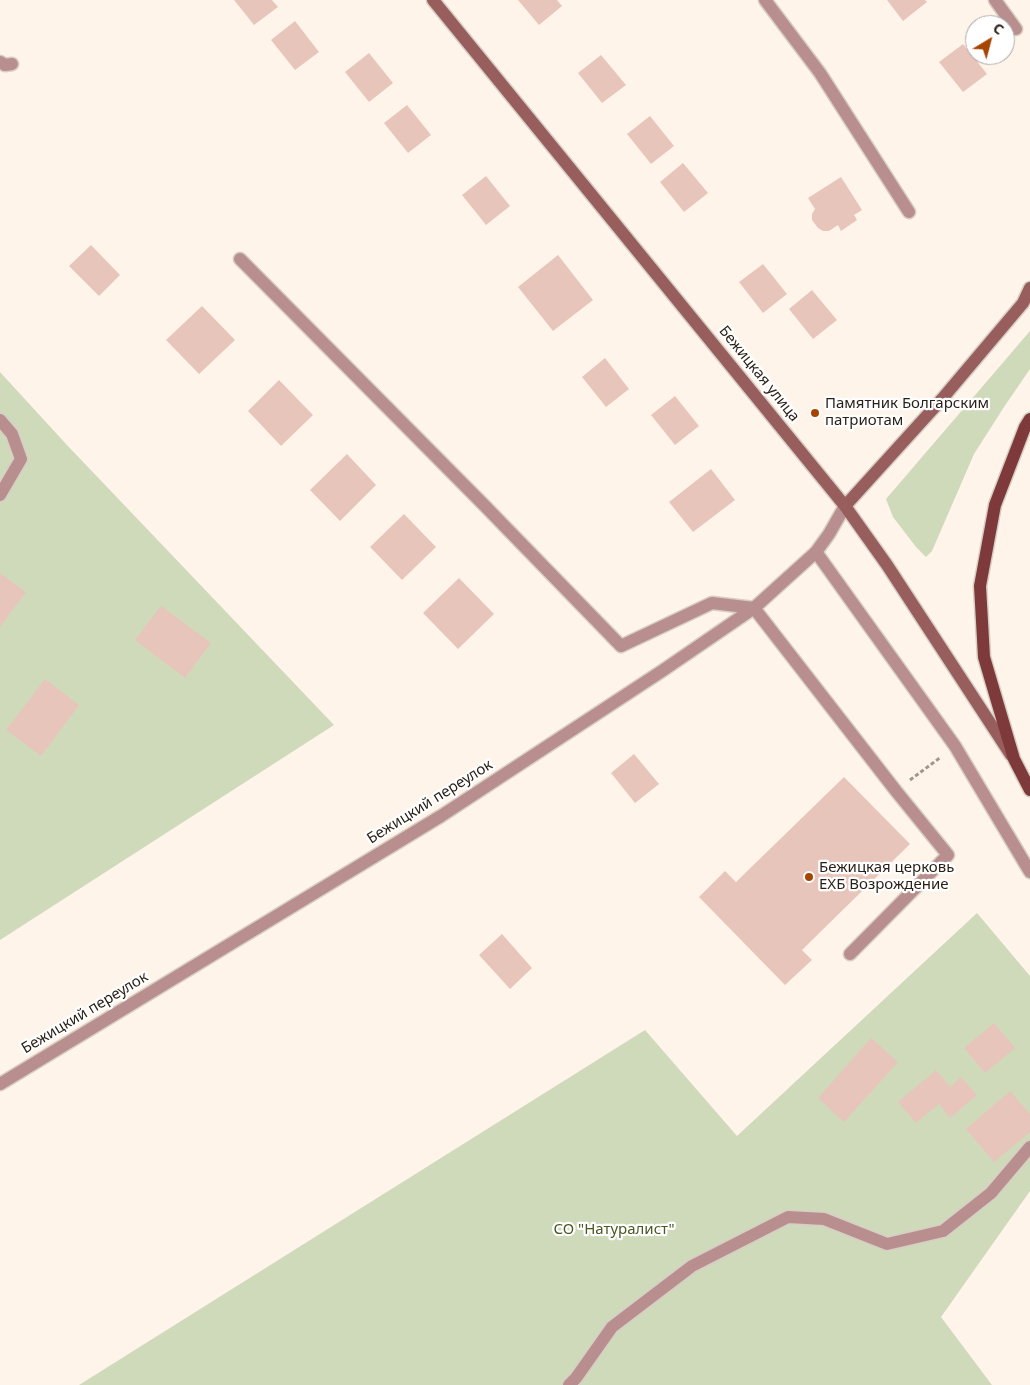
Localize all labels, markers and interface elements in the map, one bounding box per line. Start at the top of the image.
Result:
north arrow [965,15,1015,65]
text: С [989,18,1008,39]
street label: Бежицкая улица [715,322,803,426]
place label: Памятник Болгарским патриотам [825,395,989,430]
marker: Памятник Болгарским патриотам [809,407,821,419]
street label: Бежицкий переулок [364,756,496,848]
place label: Бежицкая церковь ЕХБ Возрождение [819,859,954,894]
marker: Бежицкая церковь ЕХБ Возрождение [803,871,815,883]
street label: Бежицкий переулок [18,968,152,1058]
park label: СО "Натуралист" [553,1221,675,1239]

